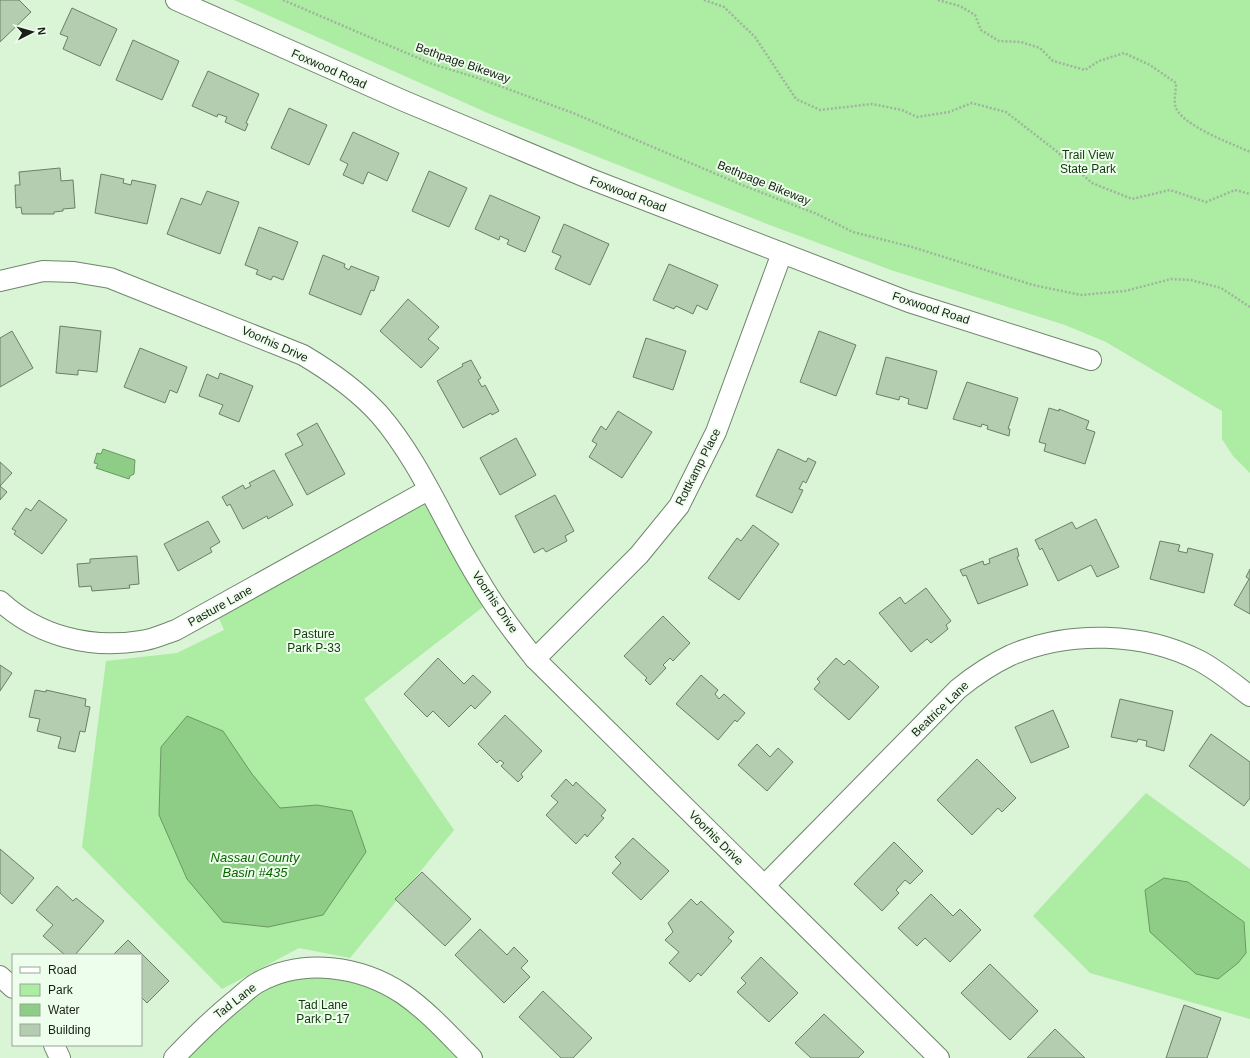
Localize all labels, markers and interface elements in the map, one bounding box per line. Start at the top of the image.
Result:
north arrow [12,12,52,52]
text: N [36,26,48,36]
street label: Bethpage Bikeway [414,40,512,86]
street label: Foxwood Road [289,46,369,92]
park label: Trail View State Park [1060,148,1117,176]
street label: Bethpage Bikeway [715,158,813,208]
street label: Foxwood Road [588,173,668,215]
street label: Foxwood Road [890,289,972,327]
street label: Voorhis Drive [240,323,311,365]
street label: Rottkamp Place [673,426,724,508]
street label: Voorhis Drive [469,568,521,636]
street label: Pasture Lane [185,582,255,629]
park label: Pasture Park P-33 [287,627,341,655]
street label: Beatrice Lane [908,678,972,740]
street label: Voorhis Drive [686,808,746,868]
water label: Nassau County Basin #435 [211,850,301,880]
legend [12,954,142,1046]
text: Road [48,963,77,977]
street label: Tad Lane [211,980,259,1022]
text: Park [48,983,74,997]
park label: Tad Lane Park P-17 [296,998,350,1026]
text: Water [48,1003,80,1017]
text: Building [48,1023,91,1037]

